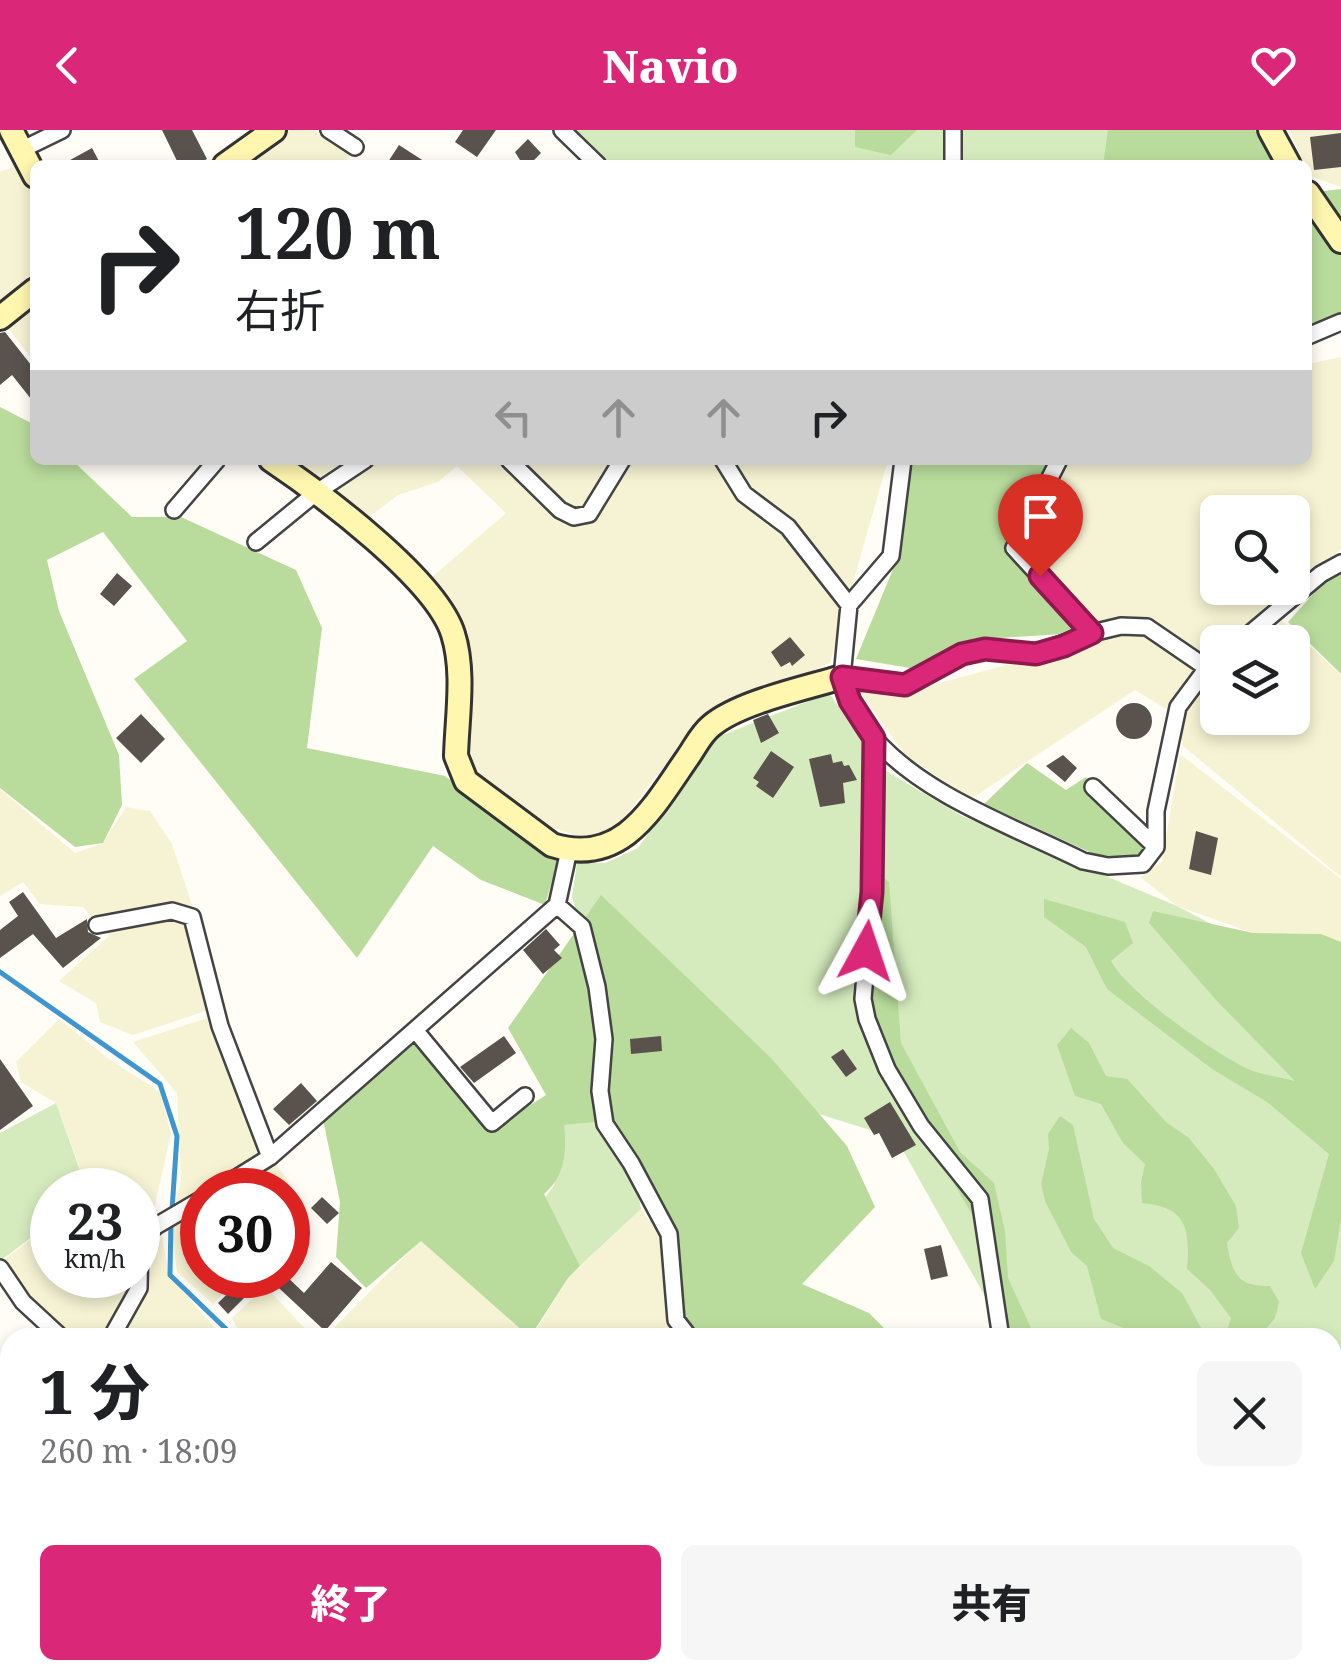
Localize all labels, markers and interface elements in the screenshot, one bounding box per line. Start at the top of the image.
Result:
text: Navio [603,35,739,96]
icon: back [40,38,95,93]
icon: heart [1246,38,1301,93]
text: 120 m [235,184,441,280]
icon: right [70,200,200,330]
text: 右折 [235,279,325,340]
icon: left [486,390,541,445]
icon: ahead [591,390,646,445]
icon: ahead [696,390,751,445]
icon: right [801,390,856,445]
pin [998,474,1083,577]
icon: arrive [1013,489,1068,544]
map controls [1200,495,1310,735]
button: search [1200,495,1310,605]
button: layers [1200,625,1310,735]
position arrow [814,899,918,1003]
speed limit sign: 30 [180,1168,310,1298]
text: 23 [67,1187,123,1255]
text: km/h [64,1241,126,1275]
text: 1 分 [40,1350,150,1432]
button: close [1197,1361,1302,1466]
text: 260 m · 18:09 [40,1429,238,1472]
button: 終了 [40,1545,661,1660]
button: 共有 [681,1545,1302,1660]

